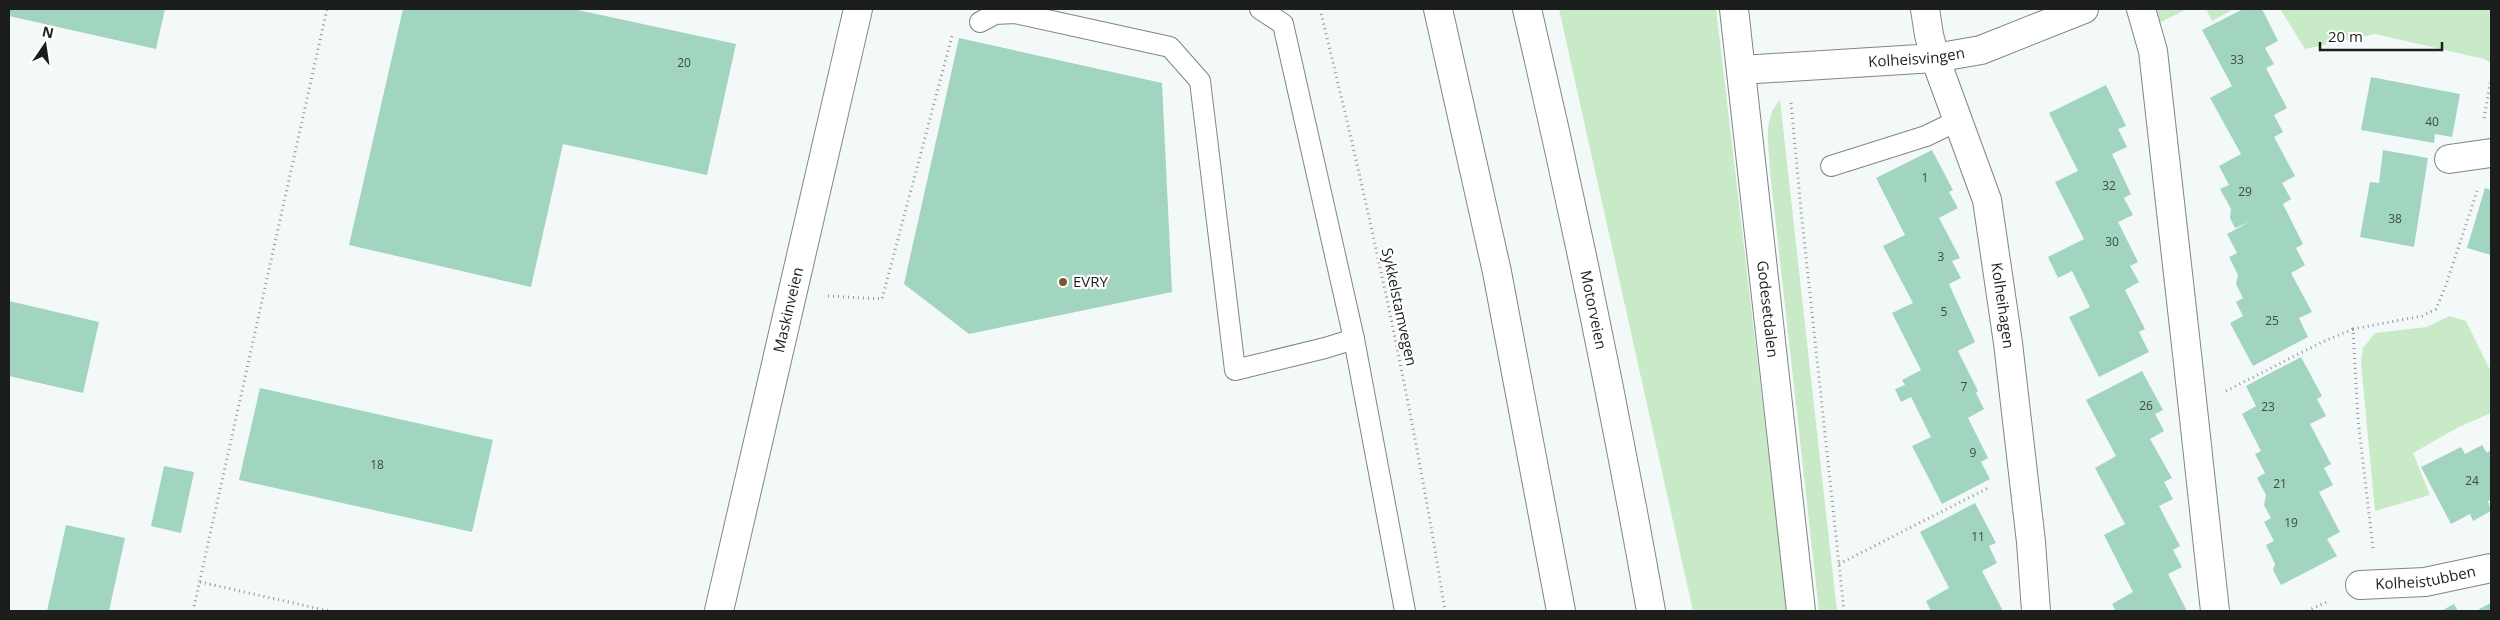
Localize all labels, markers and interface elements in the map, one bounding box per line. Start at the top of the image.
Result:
north arrow [20,20,70,70]
scale bar [2320,20,2442,52]
text: N [40,21,56,42]
text: 20 m [2328,26,2363,46]
street label: Kolheisvingen [1868,42,1966,71]
house number: 33 [2230,51,2244,68]
house number: 20 [677,54,691,71]
house number: 40 [2425,113,2439,130]
house number: 1 [1922,169,1928,186]
house number: 32 [2102,177,2116,194]
house number: 29 [2238,183,2252,200]
house number: 38 [2388,210,2402,227]
house number: 30 [2105,233,2119,250]
street label: Sykkelstamvegen [1378,246,1422,368]
house number: 3 [1938,248,1945,265]
street label: Godesetdalen [1753,259,1784,359]
street label: Kolheihagen [1987,261,2020,350]
street label: Maskinveien [768,265,807,354]
street label: Motorveien [1576,268,1612,351]
place label: EVRY [1073,271,1109,291]
marker: EVRY [1057,276,1069,288]
house number: 5 [1941,303,1948,320]
house number: 25 [2265,312,2279,329]
house number: 7 [1961,378,1968,395]
house number: 26 [2139,397,2153,414]
house number: 23 [2261,398,2275,415]
house number: 9 [1970,444,1977,461]
house number: 18 [370,456,384,473]
house number: 24 [2465,472,2479,489]
house number: 21 [2273,475,2287,492]
house number: 19 [2284,514,2298,531]
house number: 11 [1971,528,1985,545]
street label: Kolheistubben [2375,561,2477,593]

